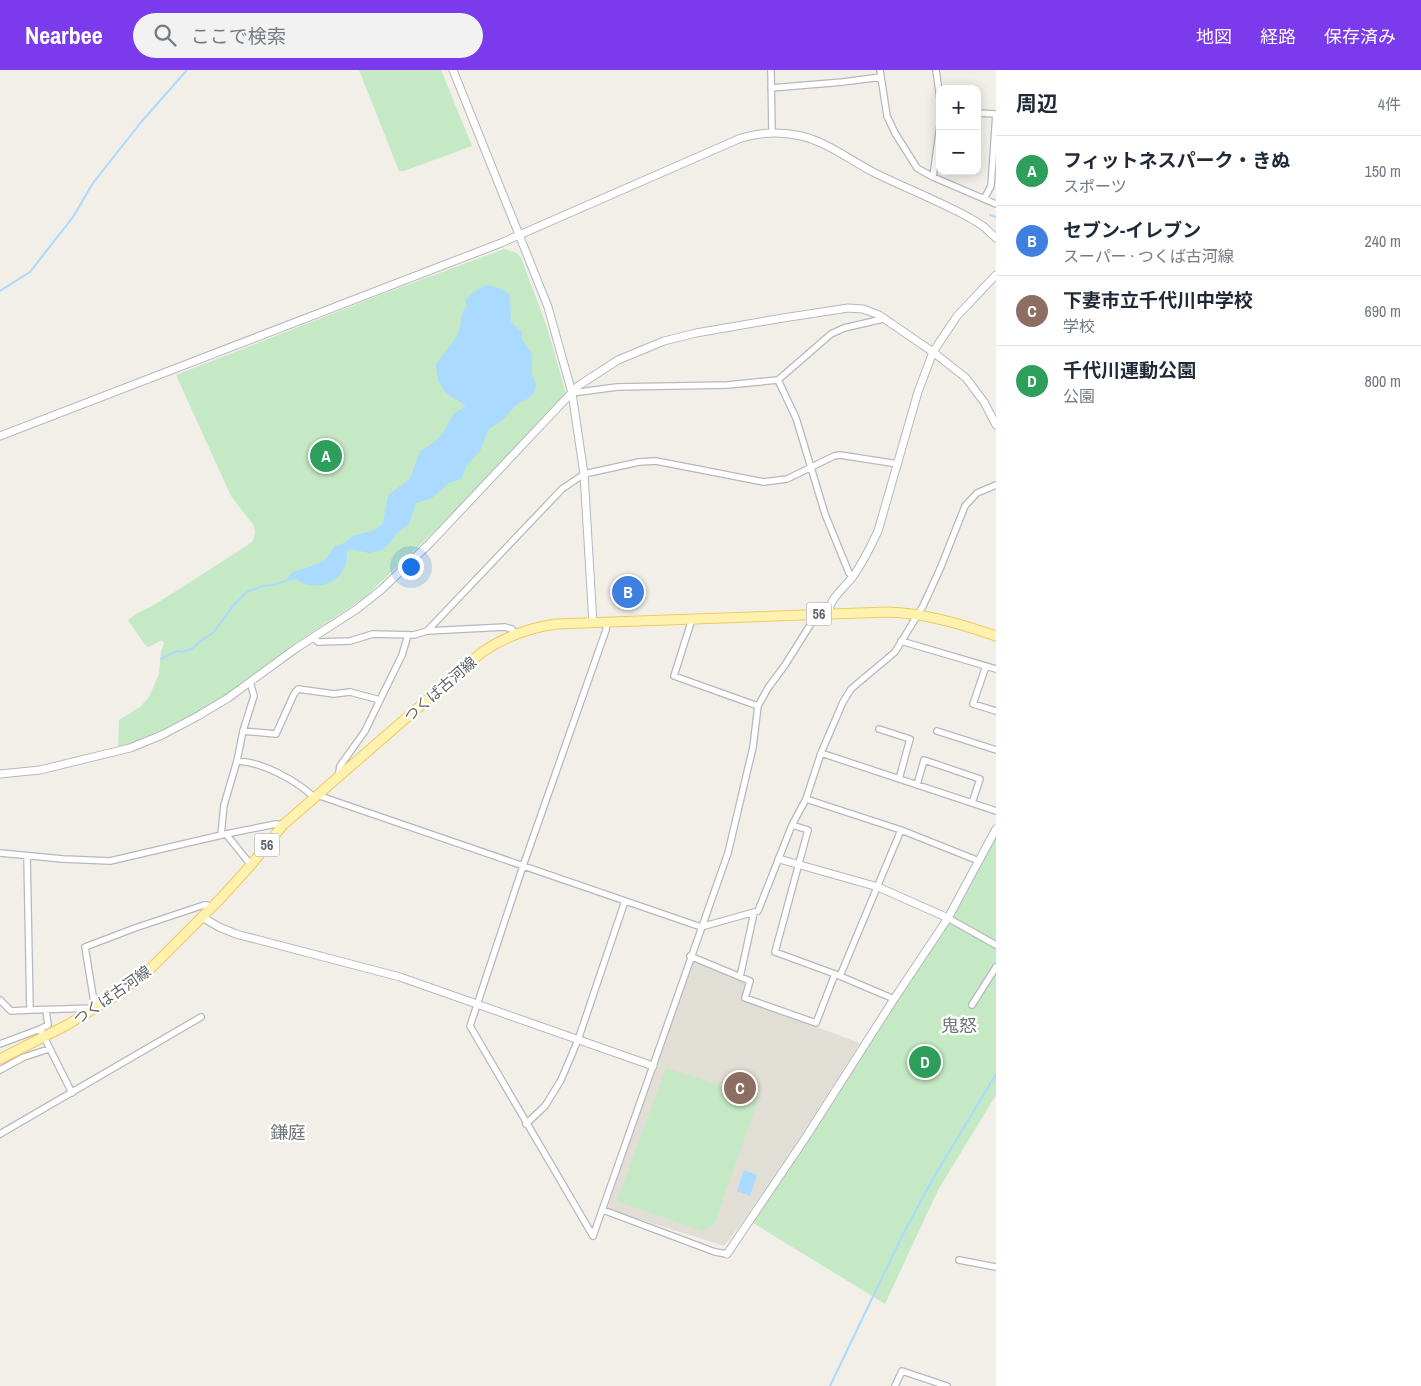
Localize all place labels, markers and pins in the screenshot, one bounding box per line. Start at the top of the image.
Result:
pin: A [310,437,342,475]
pin: B [612,573,644,611]
pin: D [909,1043,941,1081]
pin: C [724,1069,756,1107]

